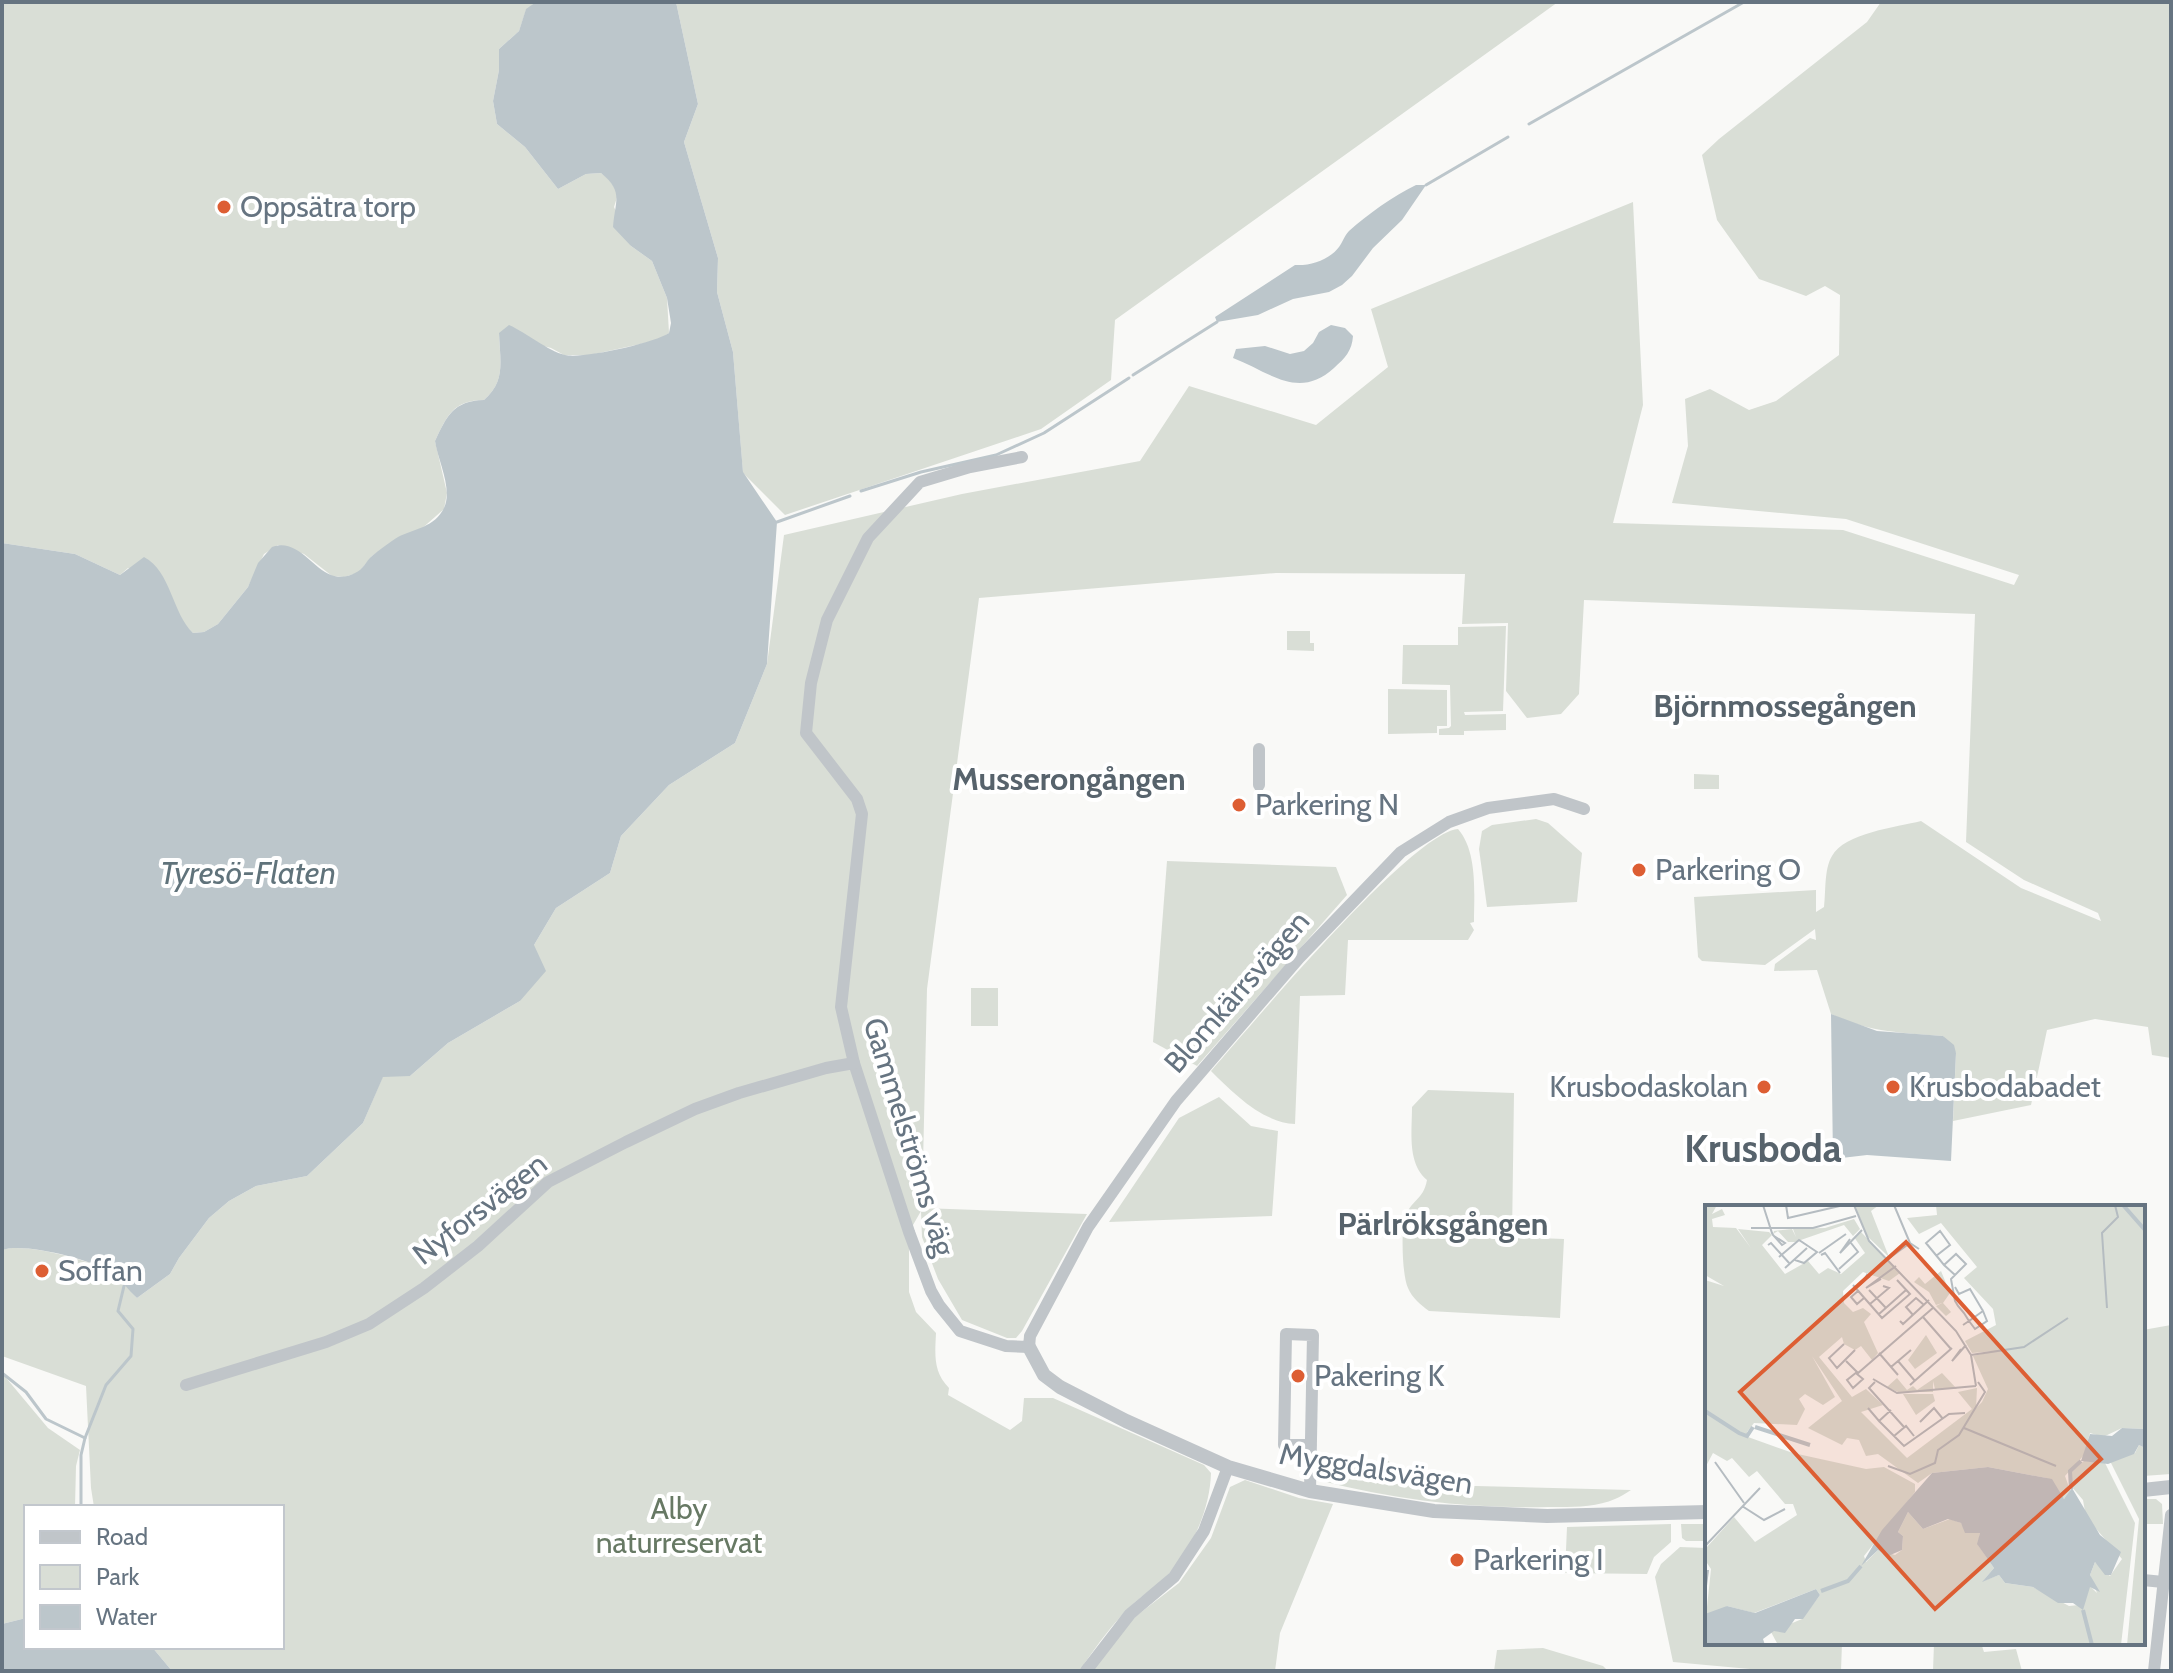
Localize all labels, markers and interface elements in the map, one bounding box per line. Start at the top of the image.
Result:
place label: Oppsätra torp [240,188,416,225]
marker: Oppsätra torp [215,198,233,216]
district label: Björnmossegången [1653,686,1917,725]
district label: Musserongången [952,759,1186,798]
place label: Parkering N [1255,786,1399,823]
marker: Parkering N [1230,796,1248,814]
place label: Parkering O [1655,851,1801,888]
water label: Tyresö-Flaten [160,853,336,892]
marker: Parkering O [1630,861,1648,879]
street label: Blomkärrsvägen [1156,903,1317,1080]
street label: Gammelströms väg [856,1013,964,1261]
place label: Krusbodaskolan [1549,1068,1748,1105]
place label: Krusbodabadet [1909,1068,2101,1105]
marker: Krusbodaskolan [1755,1078,1773,1096]
marker: Krusbodabadet [1884,1078,1902,1096]
district label: Krusboda [1684,1125,1842,1172]
street label: Nyforsvägen [405,1145,554,1272]
district label: Pärlröksgången [1338,1204,1548,1243]
inset map [1705,1205,2145,1645]
place label: Soffan [58,1252,143,1289]
marker: Soffan [33,1262,51,1280]
place label: Pakering K [1314,1357,1445,1394]
marker: Pakering K [1289,1367,1307,1385]
street label: Myggdalsvägen [1277,1435,1475,1502]
park label: Alby naturreservat [596,1490,762,1561]
legend [24,1505,284,1649]
text: Road [96,1522,148,1551]
place label: Parkering I [1473,1541,1604,1578]
marker: Parkering I [1448,1551,1466,1569]
text: Park [96,1562,139,1591]
text: Water [96,1602,157,1631]

